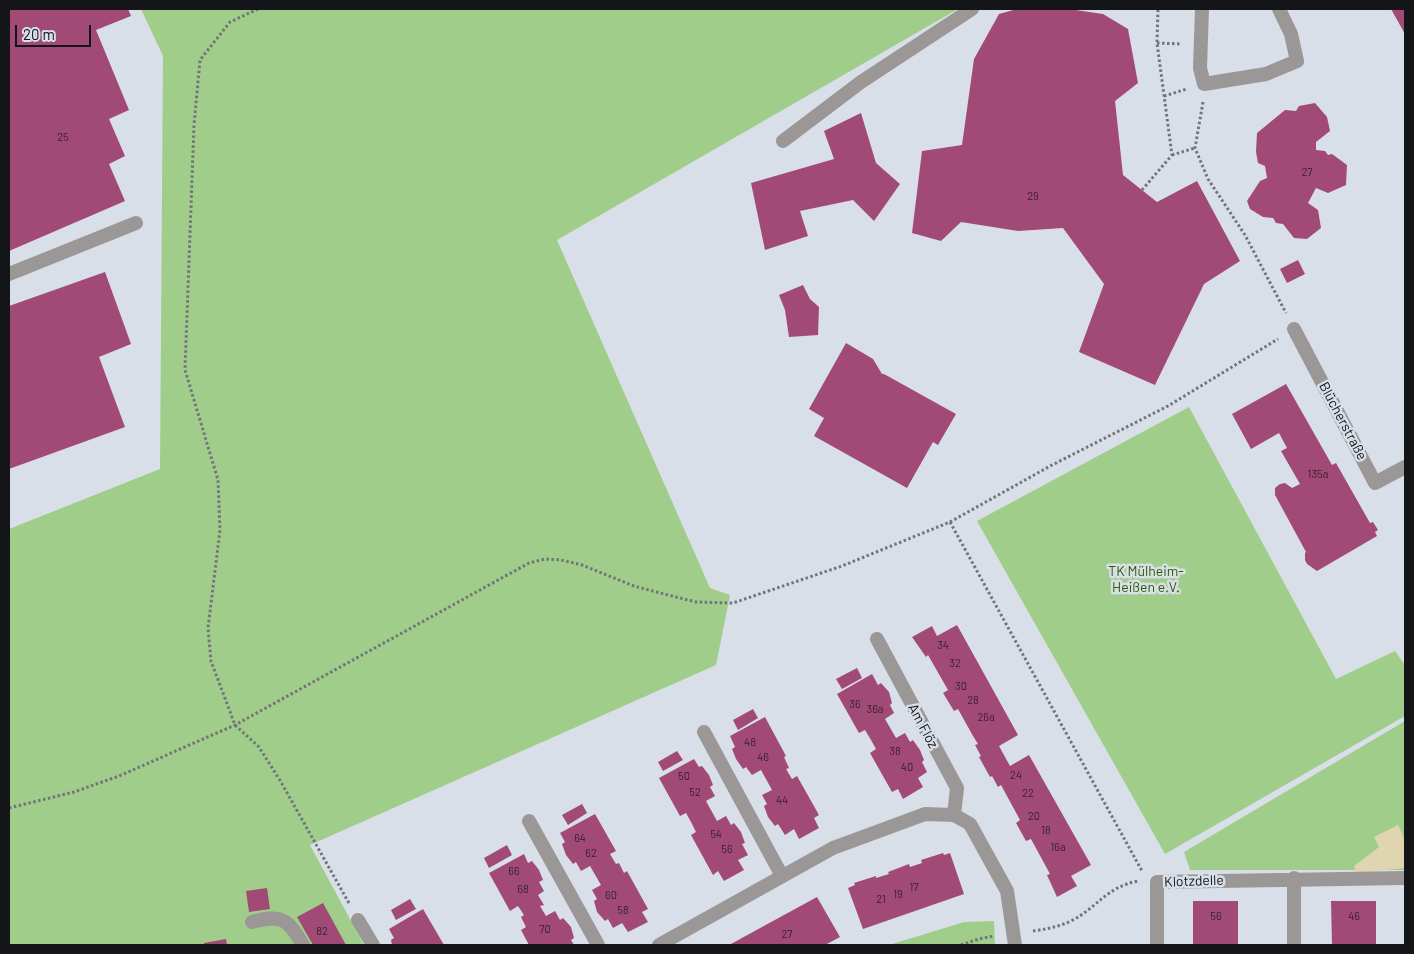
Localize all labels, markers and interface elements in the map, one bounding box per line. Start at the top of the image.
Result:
scale bar [18,15,94,47]
text: 20 m [23,25,55,43]
house number: 25 [57,130,69,144]
house number: 27 [1301,165,1313,179]
house number: 29 [1027,189,1039,203]
street label: Blücherstraße [1315,379,1371,463]
house number: 135a [1308,467,1328,481]
park label: TK Mülheim- Heißen e.V. [1108,563,1184,596]
house number: 34 [937,638,949,652]
house number: 32 [949,656,961,670]
house number: 30 [955,679,967,693]
house number: 28 [967,693,979,707]
house number: 36 [849,697,861,711]
street label: Am Flöz [904,701,942,751]
house number: 36a [867,702,883,716]
house number: 26a [977,710,995,724]
house number: 48 [744,735,756,749]
house number: 38 [889,744,901,758]
house number: 46 [757,750,769,764]
house number: 40 [901,760,913,774]
house number: 24 [1010,768,1022,782]
house number: 50 [678,769,690,783]
house number: 52 [689,785,701,799]
house number: 22 [1022,786,1034,800]
house number: 44 [776,793,788,807]
house number: 20 [1028,809,1040,823]
house number: 18 [1041,823,1051,837]
house number: 54 [710,827,722,841]
house number: 64 [574,831,586,845]
house number: 16a [1050,840,1066,854]
house number: 56 [721,842,733,856]
house number: 62 [585,846,597,860]
house number: 66 [508,864,520,878]
street label: Klotzdelle [1164,872,1224,890]
house number: 17 [909,880,919,894]
house number: 68 [517,882,529,896]
house number: 19 [893,887,903,901]
house number: 60 [605,888,617,902]
house number: 21 [876,892,886,906]
house number: 58 [617,903,629,917]
house number: 56 [1210,909,1222,923]
house number: 46 [1348,909,1360,923]
house number: 70 [539,922,551,936]
house number: 82 [316,924,328,938]
house number: 27 [781,927,793,941]

